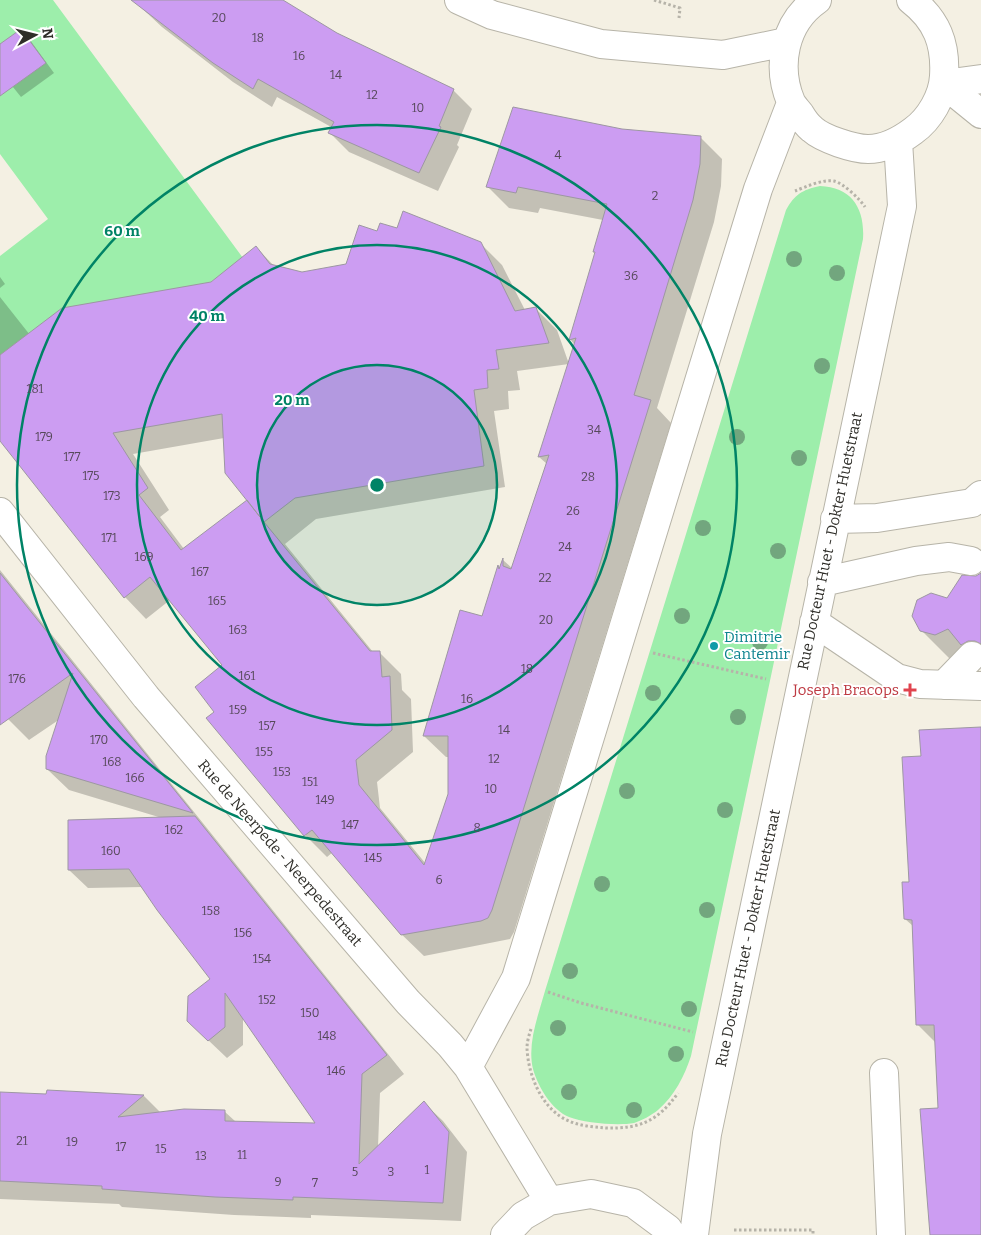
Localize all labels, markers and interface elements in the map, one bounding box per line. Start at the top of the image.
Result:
north arrow [10,10,60,60]
house number: 20 [212,11,226,25]
text: N [38,27,57,40]
house number: 18 [252,31,264,45]
house number: 16 [293,49,305,63]
house number: 14 [330,68,342,82]
house number: 12 [366,88,378,102]
house number: 10 [412,101,424,115]
house number: 4 [554,148,562,162]
house number: 2 [652,189,658,203]
text: 60 m [104,222,140,240]
house number: 36 [624,269,638,283]
text: 40 m [189,307,226,325]
house number: 181 [27,382,44,396]
text: 20 m [275,391,310,409]
street label: Rue Docteur Huet - Dokter Huetstraat [794,410,866,671]
house number: 34 [587,423,601,437]
house number: 179 [35,430,53,444]
house number: 177 [64,450,80,464]
house number: 175 [83,469,99,483]
house number: 28 [581,470,595,484]
centre of rings [368,476,386,494]
house number: 173 [103,489,121,503]
house number: 26 [566,504,580,518]
house number: 171 [101,531,117,545]
house number: 24 [558,540,572,554]
house number: 169 [135,550,153,564]
house number: 167 [191,565,209,579]
house number: 22 [538,571,552,585]
house number: 165 [208,594,226,608]
house number: 20 [539,613,553,627]
house number: 163 [229,623,247,637]
place label: Dimitrie Cantemir [724,628,790,663]
marker: Dimitrie Cantemir [708,640,720,652]
house number: 18 [521,662,533,676]
house number: 161 [239,669,255,683]
house number: 176 [8,672,26,686]
place label: Joseph Bracops [792,681,899,699]
marker: Joseph Bracops [903,683,917,697]
house number: 16 [461,692,473,706]
house number: 159 [229,703,247,717]
house number: 157 [258,719,276,733]
house number: 14 [498,723,510,737]
house number: 170 [90,733,108,747]
house number: 155 [255,745,273,759]
house number: 12 [488,752,500,766]
house number: 168 [102,755,122,769]
street label: Rue de Neerpede - Neerpedestraat [194,756,366,950]
house number: 153 [273,765,291,779]
house number: 166 [126,771,144,785]
house number: 151 [302,775,318,789]
house number: 10 [485,782,497,796]
house number: 149 [316,793,334,807]
street label: Rue Docteur Huet - Dokter Huetstraat [712,807,784,1068]
house number: 147 [341,818,359,832]
house number: 8 [473,821,481,835]
house number: 162 [165,823,183,837]
house number: 160 [101,844,121,858]
house number: 145 [364,851,382,865]
house number: 6 [435,873,443,887]
house number: 158 [202,904,220,918]
house number: 156 [234,926,252,940]
house number: 154 [253,952,271,966]
house number: 152 [258,993,276,1007]
house number: 150 [301,1006,319,1020]
house number: 148 [317,1029,337,1043]
house number: 146 [327,1064,345,1078]
house number: 21 [16,1134,28,1148]
house number: 19 [66,1135,78,1149]
house number: 17 [116,1140,126,1154]
house number: 15 [155,1142,167,1156]
house number: 11 [237,1148,247,1162]
house number: 13 [195,1149,207,1163]
house number: 1 [425,1163,430,1177]
house number: 5 [352,1165,358,1179]
house number: 3 [388,1165,395,1179]
house number: 9 [274,1175,282,1189]
house number: 7 [312,1176,318,1190]

